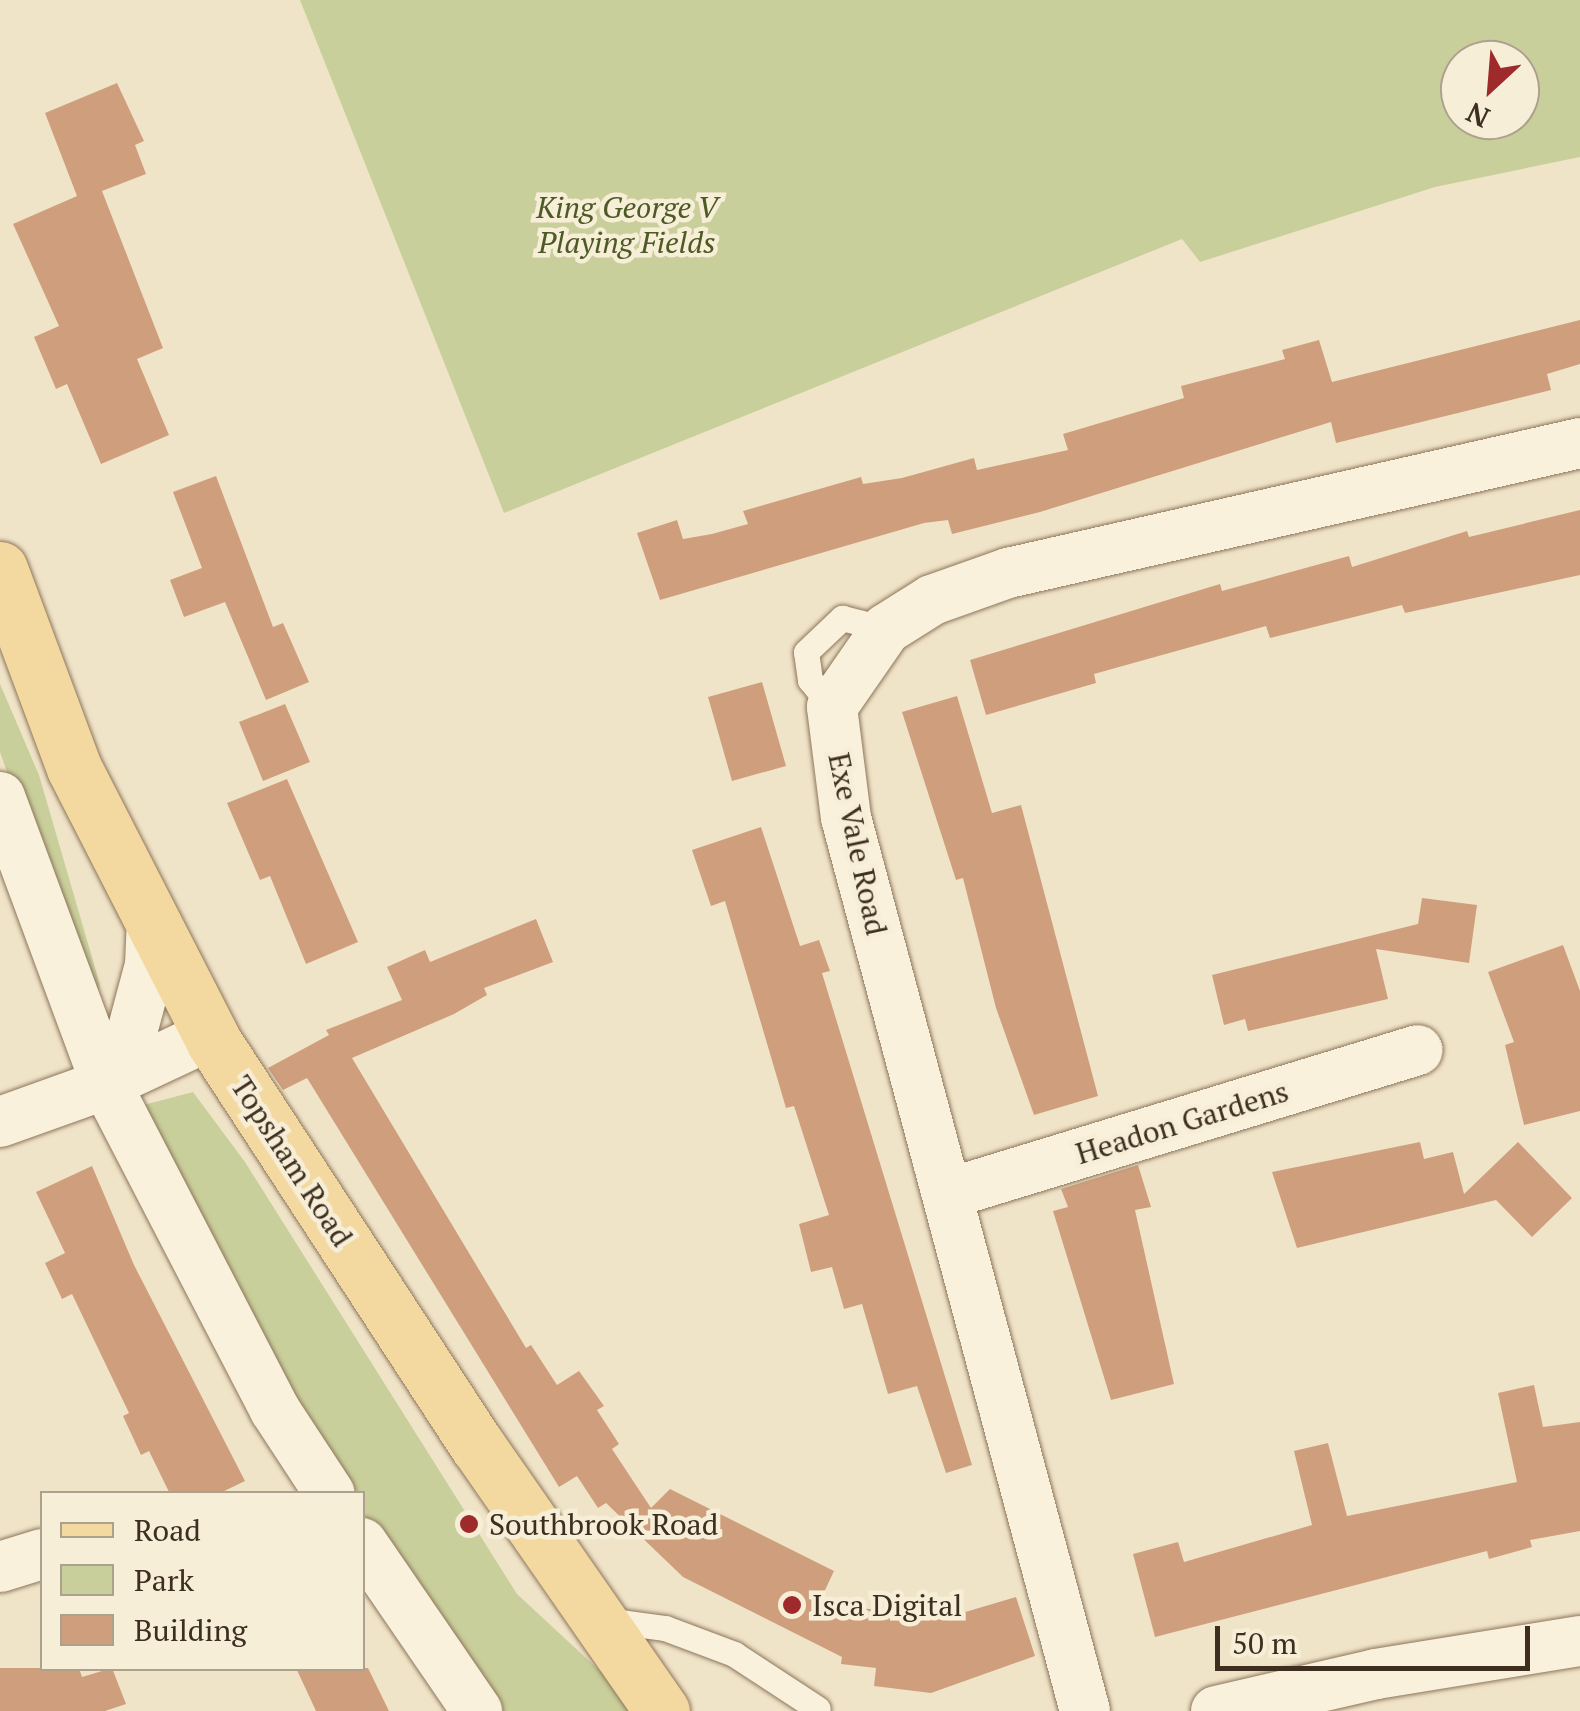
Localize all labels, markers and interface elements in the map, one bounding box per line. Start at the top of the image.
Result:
north arrow [1440,40,1540,140]
text: N [1460,94,1495,137]
park label: King George V Playing Fields [536,189,718,260]
street label: Exe Vale Road [821,749,895,939]
street label: Topsham Road [223,1069,361,1253]
street label: Headon Gardens [1071,1073,1293,1171]
legend [40,1491,365,1671]
place label: Southbrook Road [489,1506,718,1542]
text: Road [134,1510,201,1550]
marker: Southbrook Road [458,1513,480,1535]
text: Park [134,1560,194,1600]
place label: Isca Digital [812,1587,962,1623]
marker: Isca Digital [781,1594,803,1616]
scale bar [1220,1606,1535,1668]
text: Building [134,1610,247,1650]
text: 50 m [1232,1623,1297,1663]

